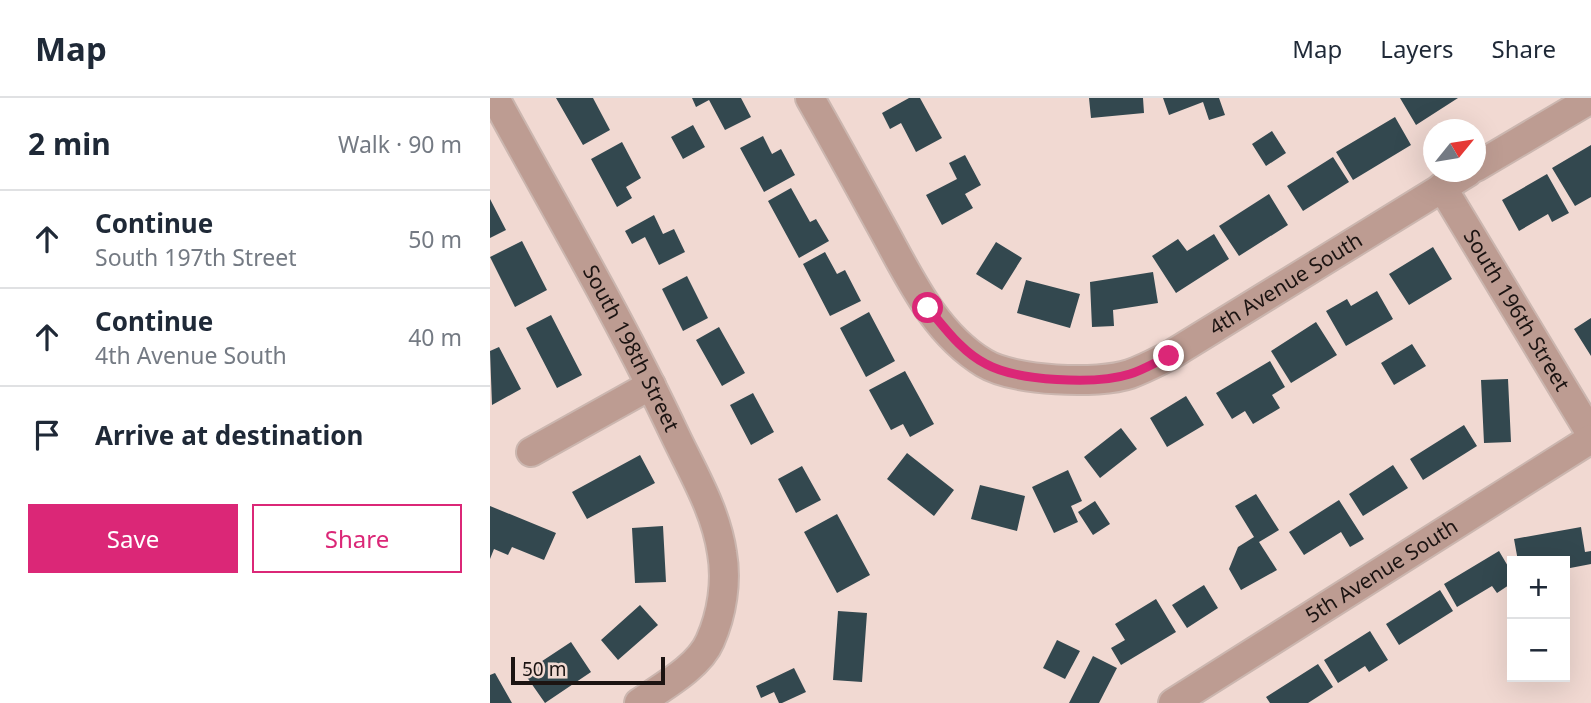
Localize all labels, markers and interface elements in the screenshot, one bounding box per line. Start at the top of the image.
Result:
text: Map [35,26,107,71]
text: Map [1292,32,1342,65]
text: Layers [1380,32,1454,65]
text: Share [1492,32,1556,65]
north arrow [1423,119,1486,182]
text: 2 min [28,123,111,164]
text: Walk · 90 m [338,128,462,160]
text: Continue [95,205,213,241]
icon: ahead [28,220,66,258]
text: 50 m [408,223,462,255]
street label: South 196th Street [1458,224,1577,396]
street label: 4th Avenue South [1203,225,1367,341]
text: South 197th Street [95,241,296,273]
street label: South 198th Street [577,260,687,436]
route start [912,292,943,323]
text: Continue [95,303,213,339]
icon: ahead [28,318,66,356]
text: 40 m [408,321,462,353]
text: 4th Avenue South [95,339,287,371]
route end [1153,340,1184,371]
icon: arrive [28,416,66,454]
text: Arrive at destination [95,417,364,453]
button: Save [28,504,238,573]
button: Share [252,504,462,573]
street label: 5th Avenue South [1300,512,1463,629]
map controls [1507,556,1570,682]
button: + [1507,556,1570,619]
button: − [1507,619,1570,682]
scale bar [511,654,665,686]
text: 50 m [522,656,566,682]

